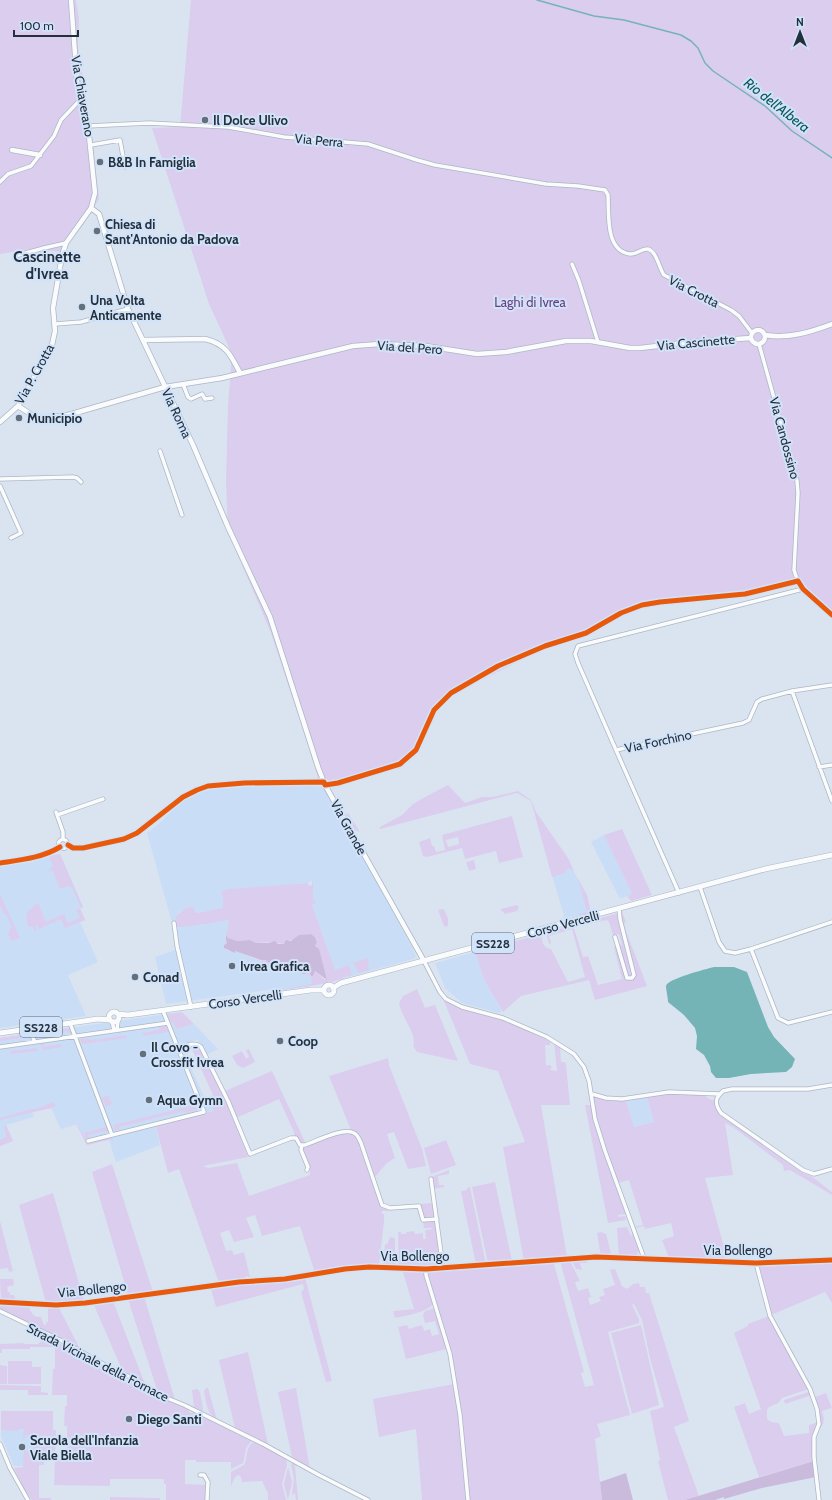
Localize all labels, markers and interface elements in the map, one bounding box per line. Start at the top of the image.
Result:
scale bar [14,12,78,38]
north arrow [780,12,820,52]
text: N [796,15,804,29]
text: 100 m [20,18,54,33]
street label: Via Chiaverano [68,54,98,138]
water label: Rio dell'Albera [740,74,814,136]
place label: Il Dolce Ulivo [213,112,288,128]
marker: Il Dolce Ulivo [200,115,210,125]
street label: Via Perra [294,130,345,150]
place label: B&B In Famiglia [108,154,196,170]
marker: B&B In Famiglia [95,157,105,167]
place label: Chiesa di Sant'Antonio da Padova [105,216,239,247]
marker: Chiesa di Sant'Antonio da Padova [92,226,102,236]
district label: Cascinette d'Ivrea [13,248,81,283]
street label: Via Crotta [666,272,723,311]
place label: Una Volta Anticamente [90,292,162,323]
park label: Laghi di Ivrea [494,294,566,310]
marker: Una Volta Anticamente [77,302,87,312]
street label: Via Cascinette [656,331,736,353]
street label: Via del Pero [377,337,443,357]
street label: Via P. Crotta [11,340,57,407]
street label: Via Roma [159,386,196,441]
street label: Via Candossino [766,395,804,481]
place label: Municipio [27,410,83,426]
marker: Municipio [14,413,24,423]
street label: Via Forchino [623,726,693,756]
street label: Via Grande [327,797,371,858]
street label: Corso Vercelli [525,907,601,941]
road number: SS228 [472,933,514,953]
place label: Ivrea Grafica [240,958,310,974]
marker: Ivrea Grafica [227,961,237,971]
place label: Conad [143,969,179,985]
marker: Conad [130,972,140,982]
street label: Corso Vercelli [207,986,283,1012]
road number: SS228 [20,1017,62,1037]
place label: Coop [288,1033,319,1049]
marker: Coop [275,1036,285,1046]
place label: Il Covo - Crossfit Ivrea [151,1039,224,1070]
marker: Il Covo - Crossfit Ivrea [138,1049,148,1059]
place label: Aqua Gymn [157,1092,223,1108]
marker: Aqua Gymn [144,1095,154,1105]
street label: Via Bollengo [704,1242,772,1258]
street label: Via Bollengo [381,1248,449,1264]
street label: Via Bollengo [57,1277,127,1301]
street label: Strada Vicinale della Fornace [24,1319,172,1405]
place label: Diego Santi [137,1411,202,1427]
marker: Diego Santi [124,1414,134,1424]
place label: Scuola dell'Infanzia Viale Biella [30,1432,139,1463]
marker: Scuola dell'Infanzia Viale Biella [17,1442,27,1452]

